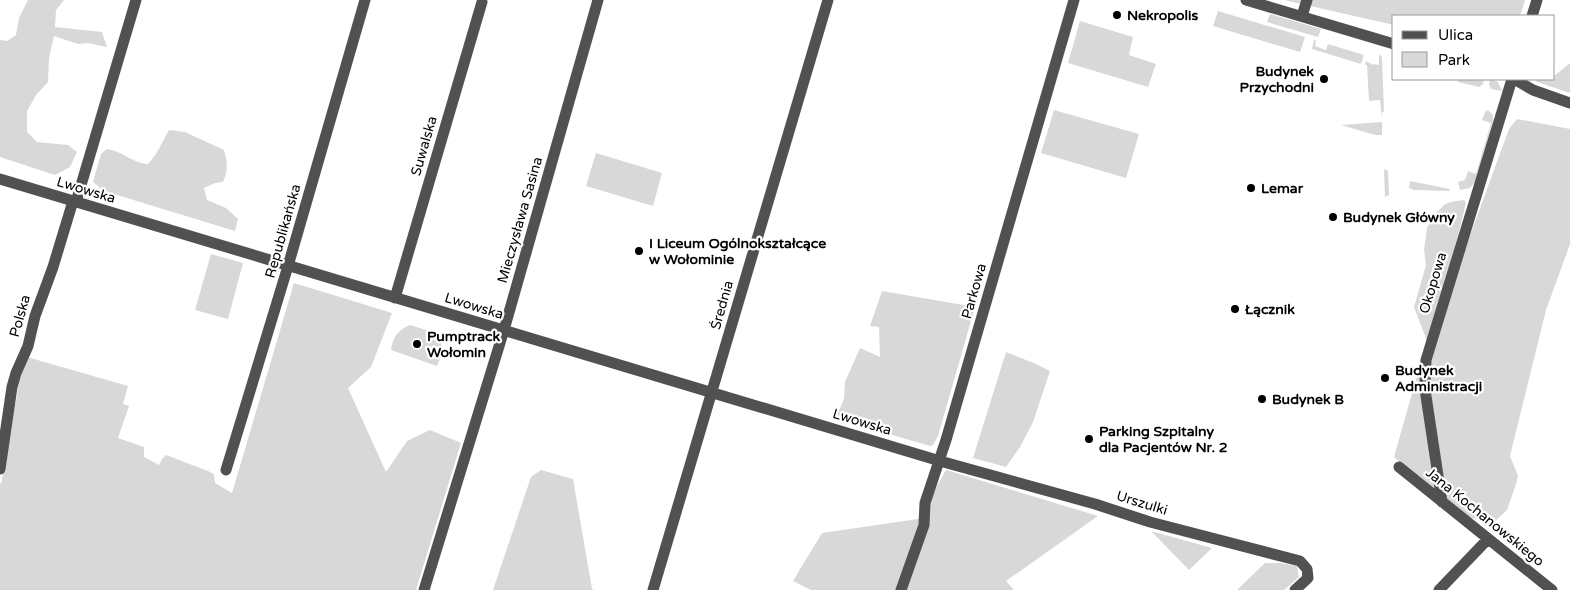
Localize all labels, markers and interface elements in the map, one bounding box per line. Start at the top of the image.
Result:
place label: Nekropolis [1127,7,1199,24]
marker: Nekropolis [1111,9,1123,21]
legend [1392,15,1555,80]
text: Ulica [1438,26,1473,44]
text: Park [1438,51,1470,69]
place label: Budynek Przychodni [1240,63,1314,96]
marker: Budynek Przychodni [1318,73,1330,85]
street label: Suwalska [407,114,441,178]
street label: Mieczysława Sasina [494,155,546,285]
street label: Lwowska [55,173,117,207]
place label: Lemar [1261,180,1304,197]
street label: Republikańska [261,182,305,280]
marker: Lemar [1245,182,1257,194]
place label: Budynek Główny [1343,209,1455,226]
marker: Budynek Główny [1327,211,1339,223]
place label: I Liceum Ogólnokształcące w Wołominie [649,235,826,268]
marker: I Liceum Ogólnokształcące w Wołominie [633,245,645,257]
street label: Okopowa [1416,250,1450,316]
street label: Parkowa [958,261,990,321]
street label: Średnia [707,278,737,332]
street label: Lwowska [443,289,505,323]
street label: Polska [6,293,34,339]
place label: Łącznik [1245,301,1295,318]
marker: Łącznik [1229,303,1241,315]
place label: Pumptrack Wołomin [427,328,501,361]
marker: Pumptrack Wołomin [411,338,423,350]
place label: Budynek Administracji [1395,362,1482,395]
marker: Budynek Administracji [1379,372,1391,384]
place label: Budynek B [1272,391,1344,408]
marker: Budynek B [1256,393,1268,405]
street label: Lwowska [831,405,893,439]
place label: Parking Szpitalny dla Pacjentów Nr. 2 [1099,423,1228,456]
marker: Parking Szpitalny dla Pacjentów Nr. 2 [1083,433,1095,445]
street label: Jana Kochanowskiego [1422,464,1548,570]
street label: Urszulki [1114,487,1170,519]

